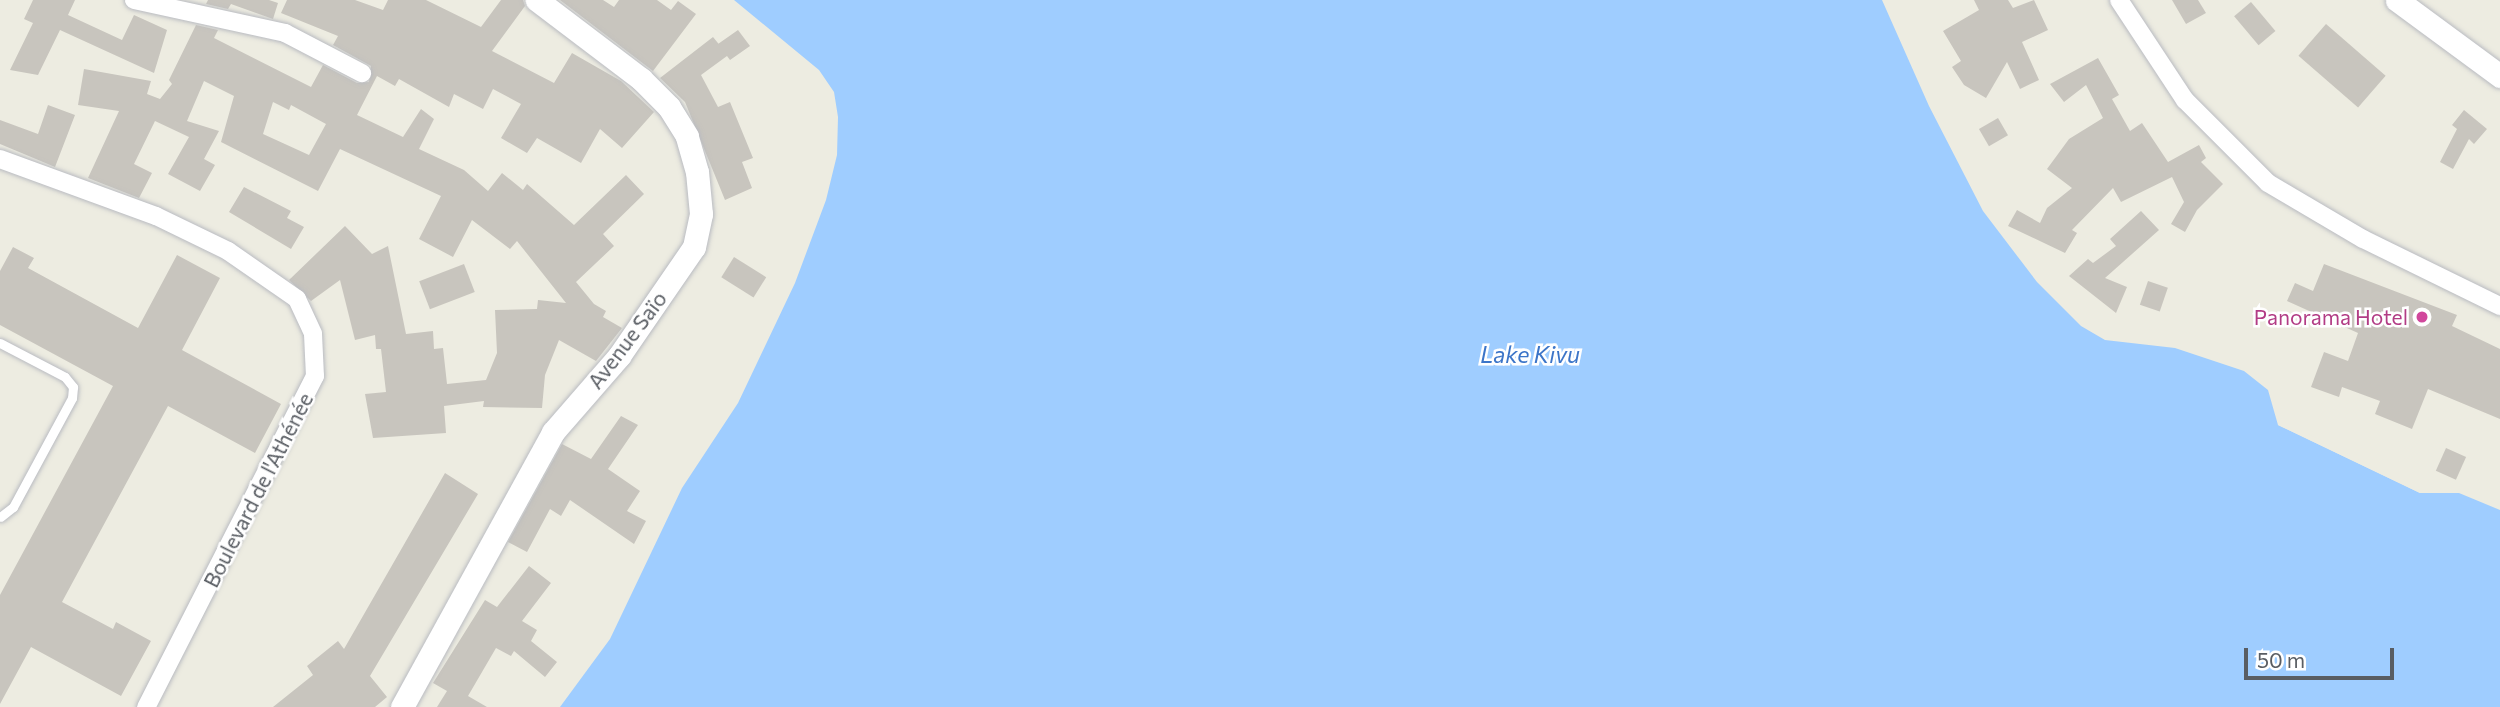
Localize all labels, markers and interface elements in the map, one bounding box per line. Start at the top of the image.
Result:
street label: Avenue Saïo [582,286,672,394]
place label: Panorama Hotel [2254,304,2408,330]
marker: Panorama Hotel [2414,309,2430,325]
water label: Lake Kivu [1480,340,1580,368]
street label: Boulevard de l'Athénée [198,389,318,591]
scale bar [2248,634,2398,678]
text: 50 m [2257,647,2305,672]

